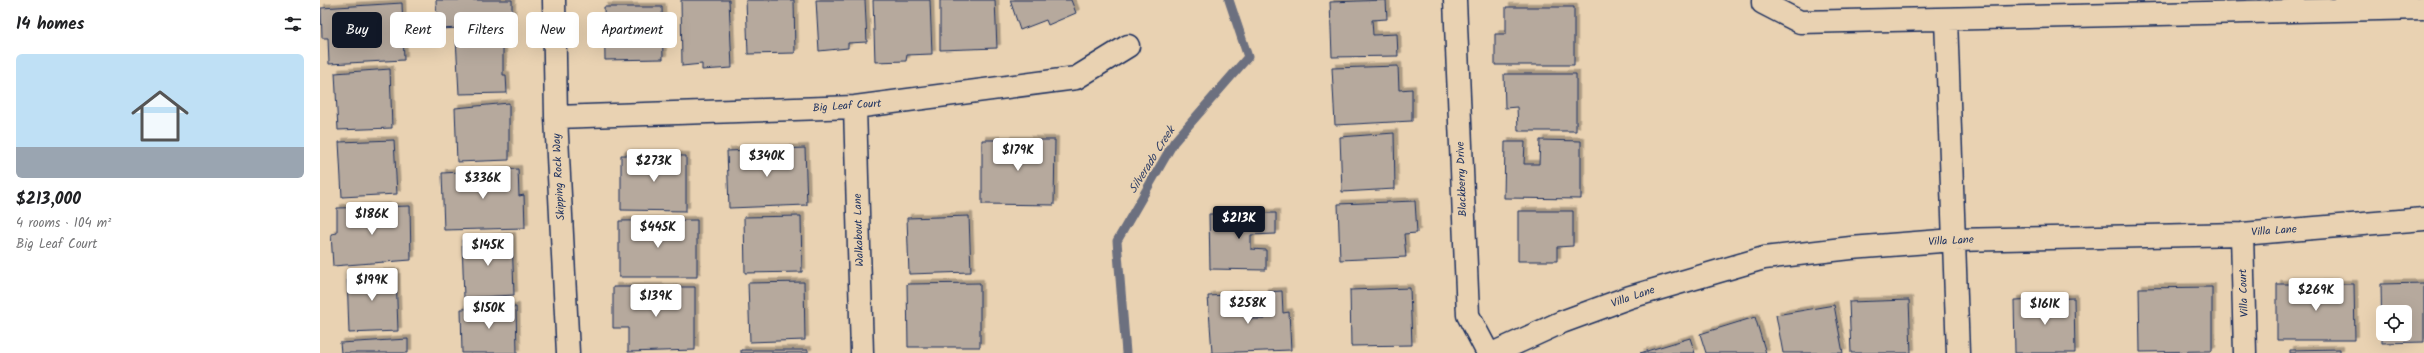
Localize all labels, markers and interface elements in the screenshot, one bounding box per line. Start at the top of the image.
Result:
text: 14 homes [16,11,84,38]
chip: Buy [332,12,382,48]
chip: Rent [390,12,446,48]
chip: Filters [454,12,518,48]
chip: New [526,12,579,48]
chip: Apartment [587,12,677,48]
icon: filters [282,13,304,35]
icon: home [124,80,196,152]
street label: Big Leaf Court [812,95,883,117]
water label: Silverado Creek [1124,121,1181,197]
street label: Skipping Rock Way [548,132,570,221]
pin: $179K [990,138,1046,172]
text: $179K [1002,140,1034,161]
street label: Blackberry Drive [1452,141,1472,217]
pin: $340K [739,144,795,178]
text: $340K [749,146,785,167]
pin: $273K [626,149,682,183]
text: $273K [636,151,672,172]
pin: $336K [455,166,511,200]
text: $336K [465,168,501,189]
text: $213,000 [16,186,81,213]
street label: Walkabout Lane [849,193,869,267]
pin: $186K [344,202,400,236]
text: $186K [355,204,389,225]
pin: $213K [1211,206,1267,240]
text: $213K [1222,208,1256,229]
text: 4 rooms · 104 m² [16,213,111,234]
pin: $445K [630,215,686,249]
text: $445K [640,217,676,238]
street label: Villa Lane [2251,220,2297,242]
street label: Villa Lane [1928,231,1974,251]
pin: $145K [460,233,516,267]
text: Big Leaf Court [16,234,97,255]
text: $145K [471,235,505,256]
pin: $199K [344,268,400,302]
street label: Villa Court [2234,268,2254,317]
text: $199K [356,270,388,291]
pin: $269K [2288,278,2344,312]
text: $269K [2298,280,2334,301]
street label: Villa Lane [1609,281,1657,313]
pin: $139K [628,284,684,318]
text: $139K [639,286,673,307]
pin: $258K [1220,291,1276,325]
pin: $161K [2017,292,2073,326]
text: $258K [1229,293,1267,314]
text: $161K [2030,294,2060,315]
pin: $150K [461,296,517,330]
text: $150K [473,298,505,319]
map controls [2376,305,2412,341]
button: locate [2376,305,2412,341]

